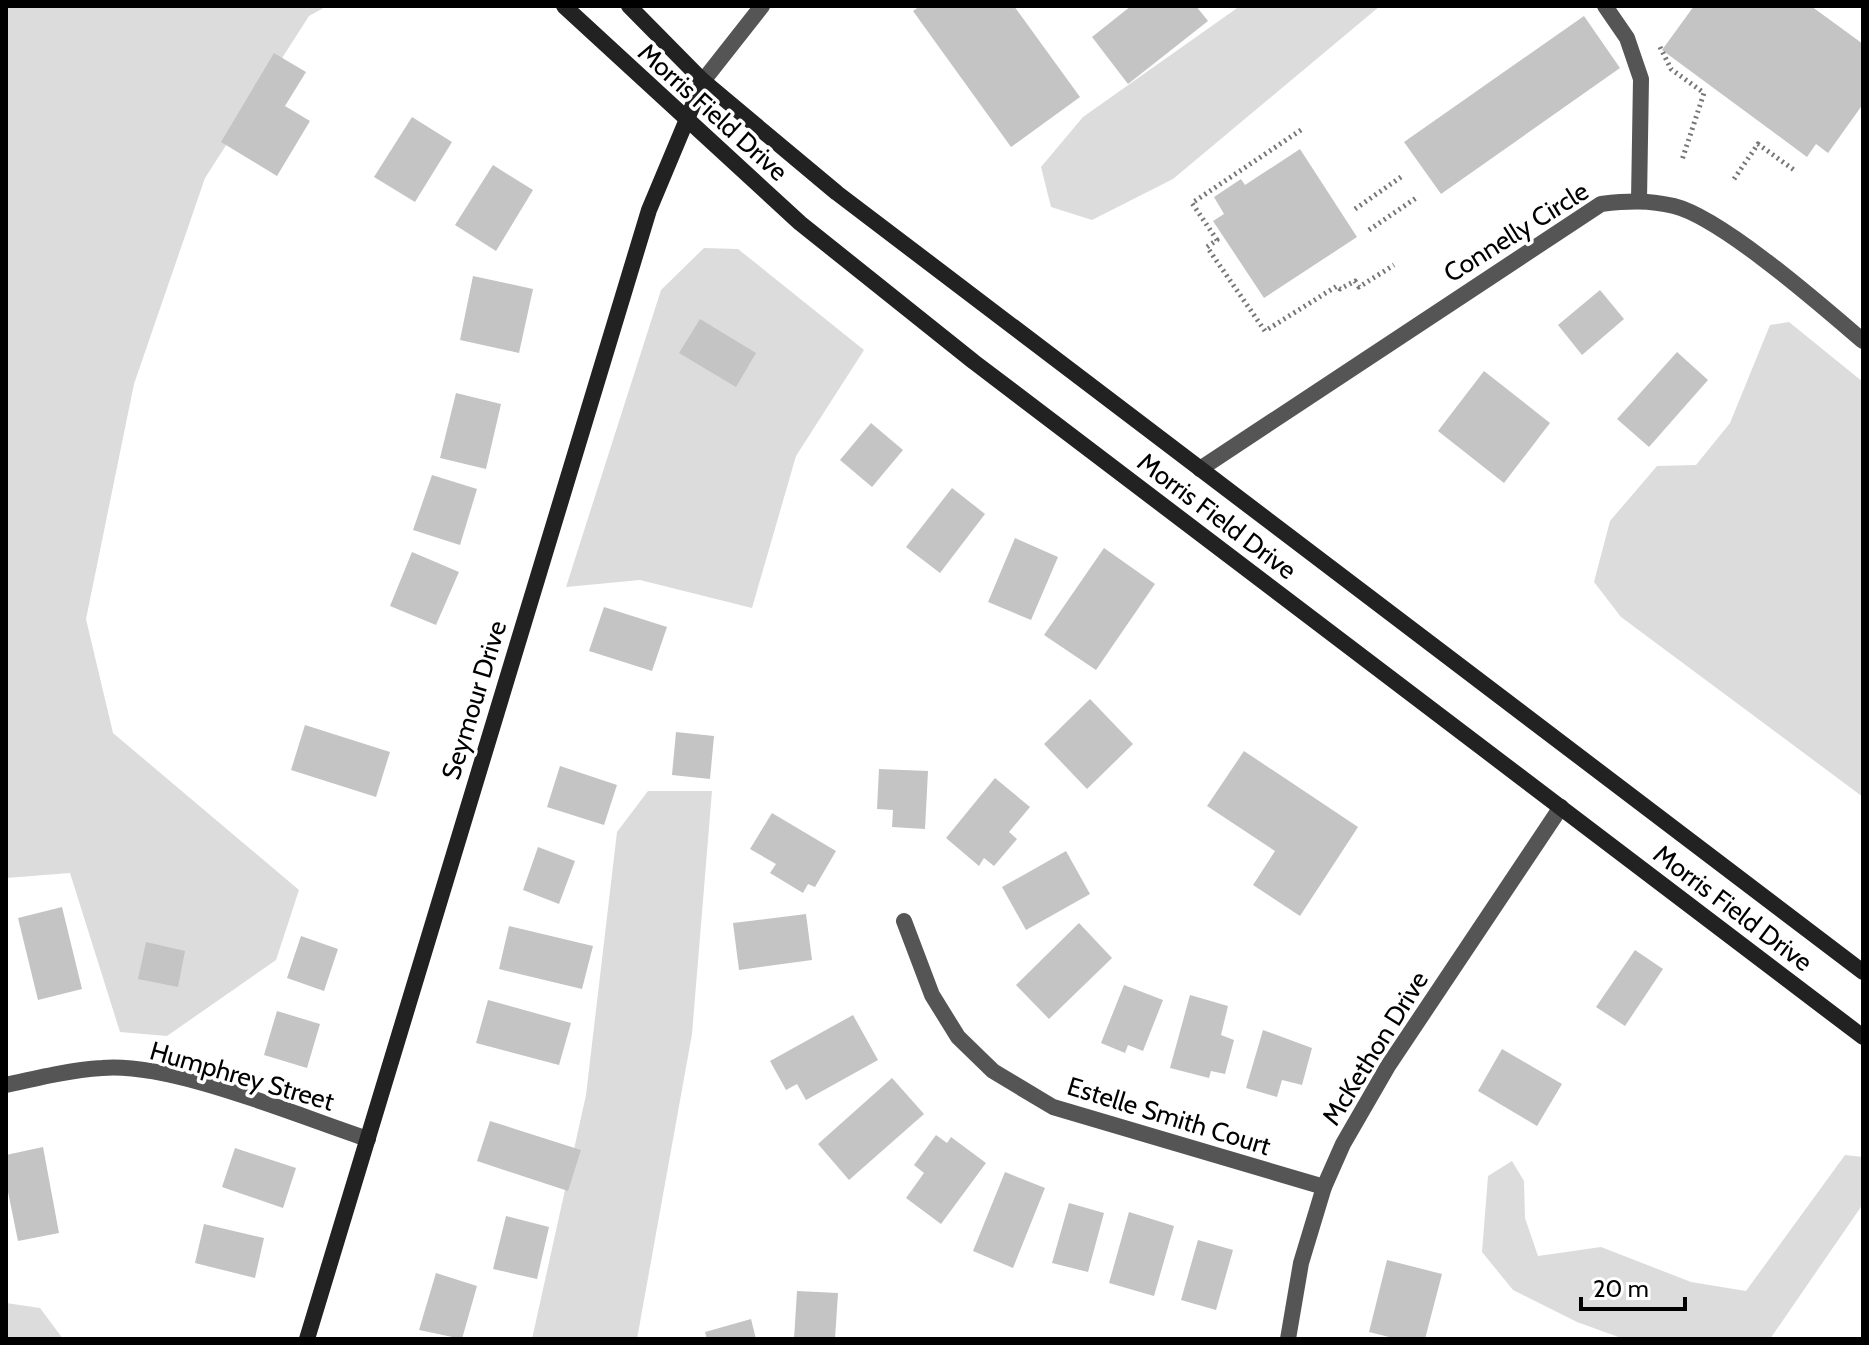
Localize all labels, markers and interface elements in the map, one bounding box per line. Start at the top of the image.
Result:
street label: Morris Field Drive [632,36,794,188]
street label: Connelly Circle [1438,175,1594,289]
street label: Morris Field Drive [1131,446,1303,586]
street label: Seymour Drive [435,617,513,783]
street label: Morris Field Drive [1647,838,1819,978]
street label: McKethon Drive [1315,965,1435,1131]
street label: Humphrey Street [146,1034,338,1118]
street label: Estelle Smith Court [1063,1070,1275,1162]
scale bar [1581,1261,1685,1311]
text: 20 m [1593,1274,1649,1303]

